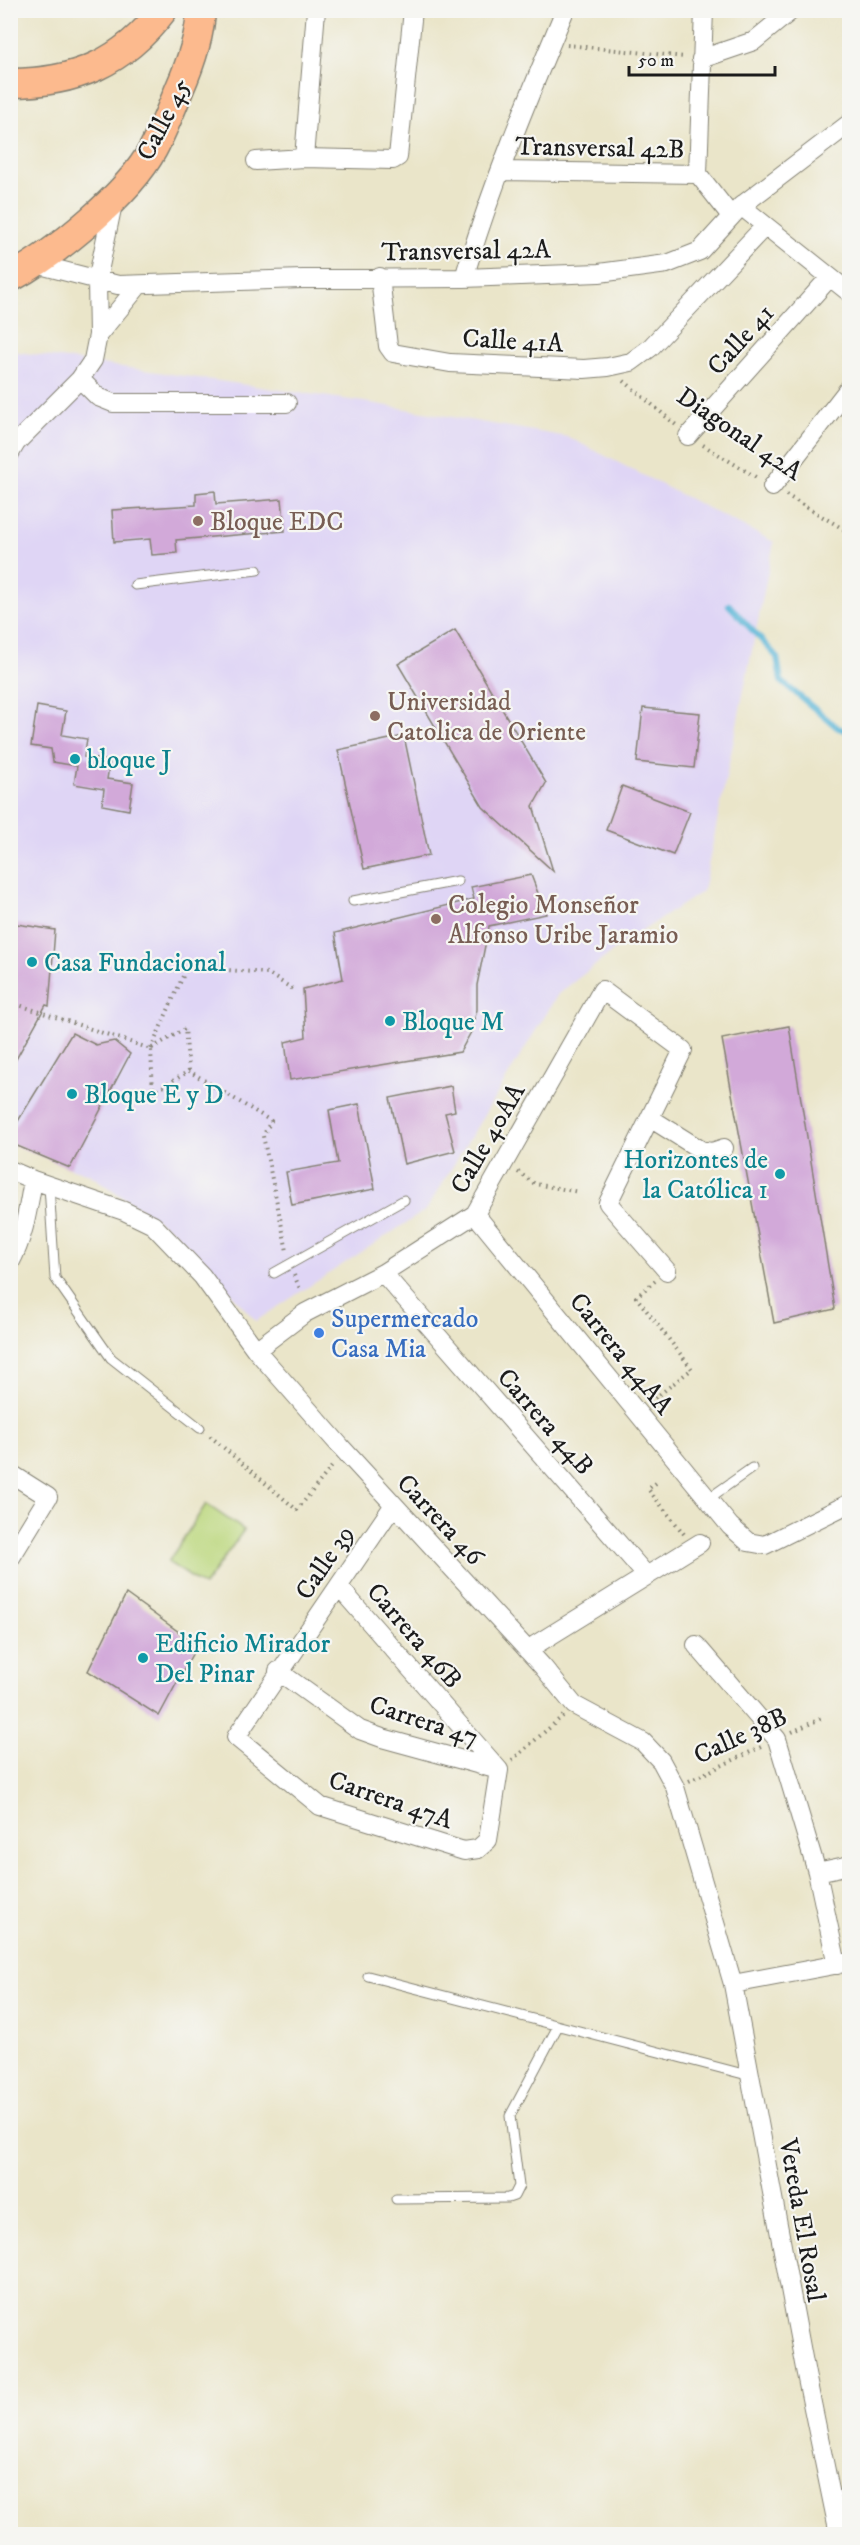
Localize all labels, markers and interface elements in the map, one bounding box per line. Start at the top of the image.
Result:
scale bar [629,39,774,77]
text: 50 m [638,50,674,72]
street label: Calle 45 [130,73,199,166]
street label: Transversal 42B [515,131,685,166]
street label: Transversal 42A [381,234,551,269]
street label: Calle 41 [701,297,782,383]
street label: Calle 41A [461,322,565,361]
street label: Diagonal 42A [670,380,809,489]
place label: Bloque EDC [210,506,344,539]
marker: Bloque EDC [191,514,205,528]
place label: Universidad Catolica de Oriente [387,686,586,749]
marker: Universidad Catolica de Oriente [368,709,382,723]
place label: bloque J [87,744,172,777]
marker: bloque J [68,752,82,766]
place label: Colegio Monseñor Alfonso Uribe Jaramio [448,889,678,952]
marker: Colegio Monseñor Alfonso Uribe Jaramio [429,912,443,926]
place label: Casa Fundacional [44,947,226,980]
marker: Casa Fundacional [25,955,39,969]
place label: Bloque M [402,1006,504,1039]
marker: Bloque M [383,1014,397,1028]
street label: Calle 40AA [443,1077,533,1200]
place label: Bloque E y D [84,1079,224,1112]
marker: Bloque E y D [65,1087,79,1101]
place label: Horizontes de la Católica 1 [623,1144,768,1207]
marker: Horizontes de la Católica 1 [773,1167,787,1181]
street label: Carrera 44AA [562,1286,680,1422]
place label: Supermercado Casa Mia [331,1303,478,1366]
marker: Supermercado Casa Mia [312,1326,326,1340]
street label: Carrera 44B [489,1362,600,1482]
street label: Carrera 46 [389,1467,492,1574]
street label: Calle 39 [288,1519,362,1606]
street label: Carrera 46B [359,1576,469,1696]
place label: Edificio Mirador Del Pinar [155,1628,331,1691]
marker: Edificio Mirador Del Pinar [136,1651,150,1665]
street label: Carrera 47 [365,1688,482,1755]
street label: Calle 38B [689,1700,793,1772]
street label: Carrera 47A [324,1764,457,1837]
street label: Vereda El Rosal [771,2135,832,2305]

